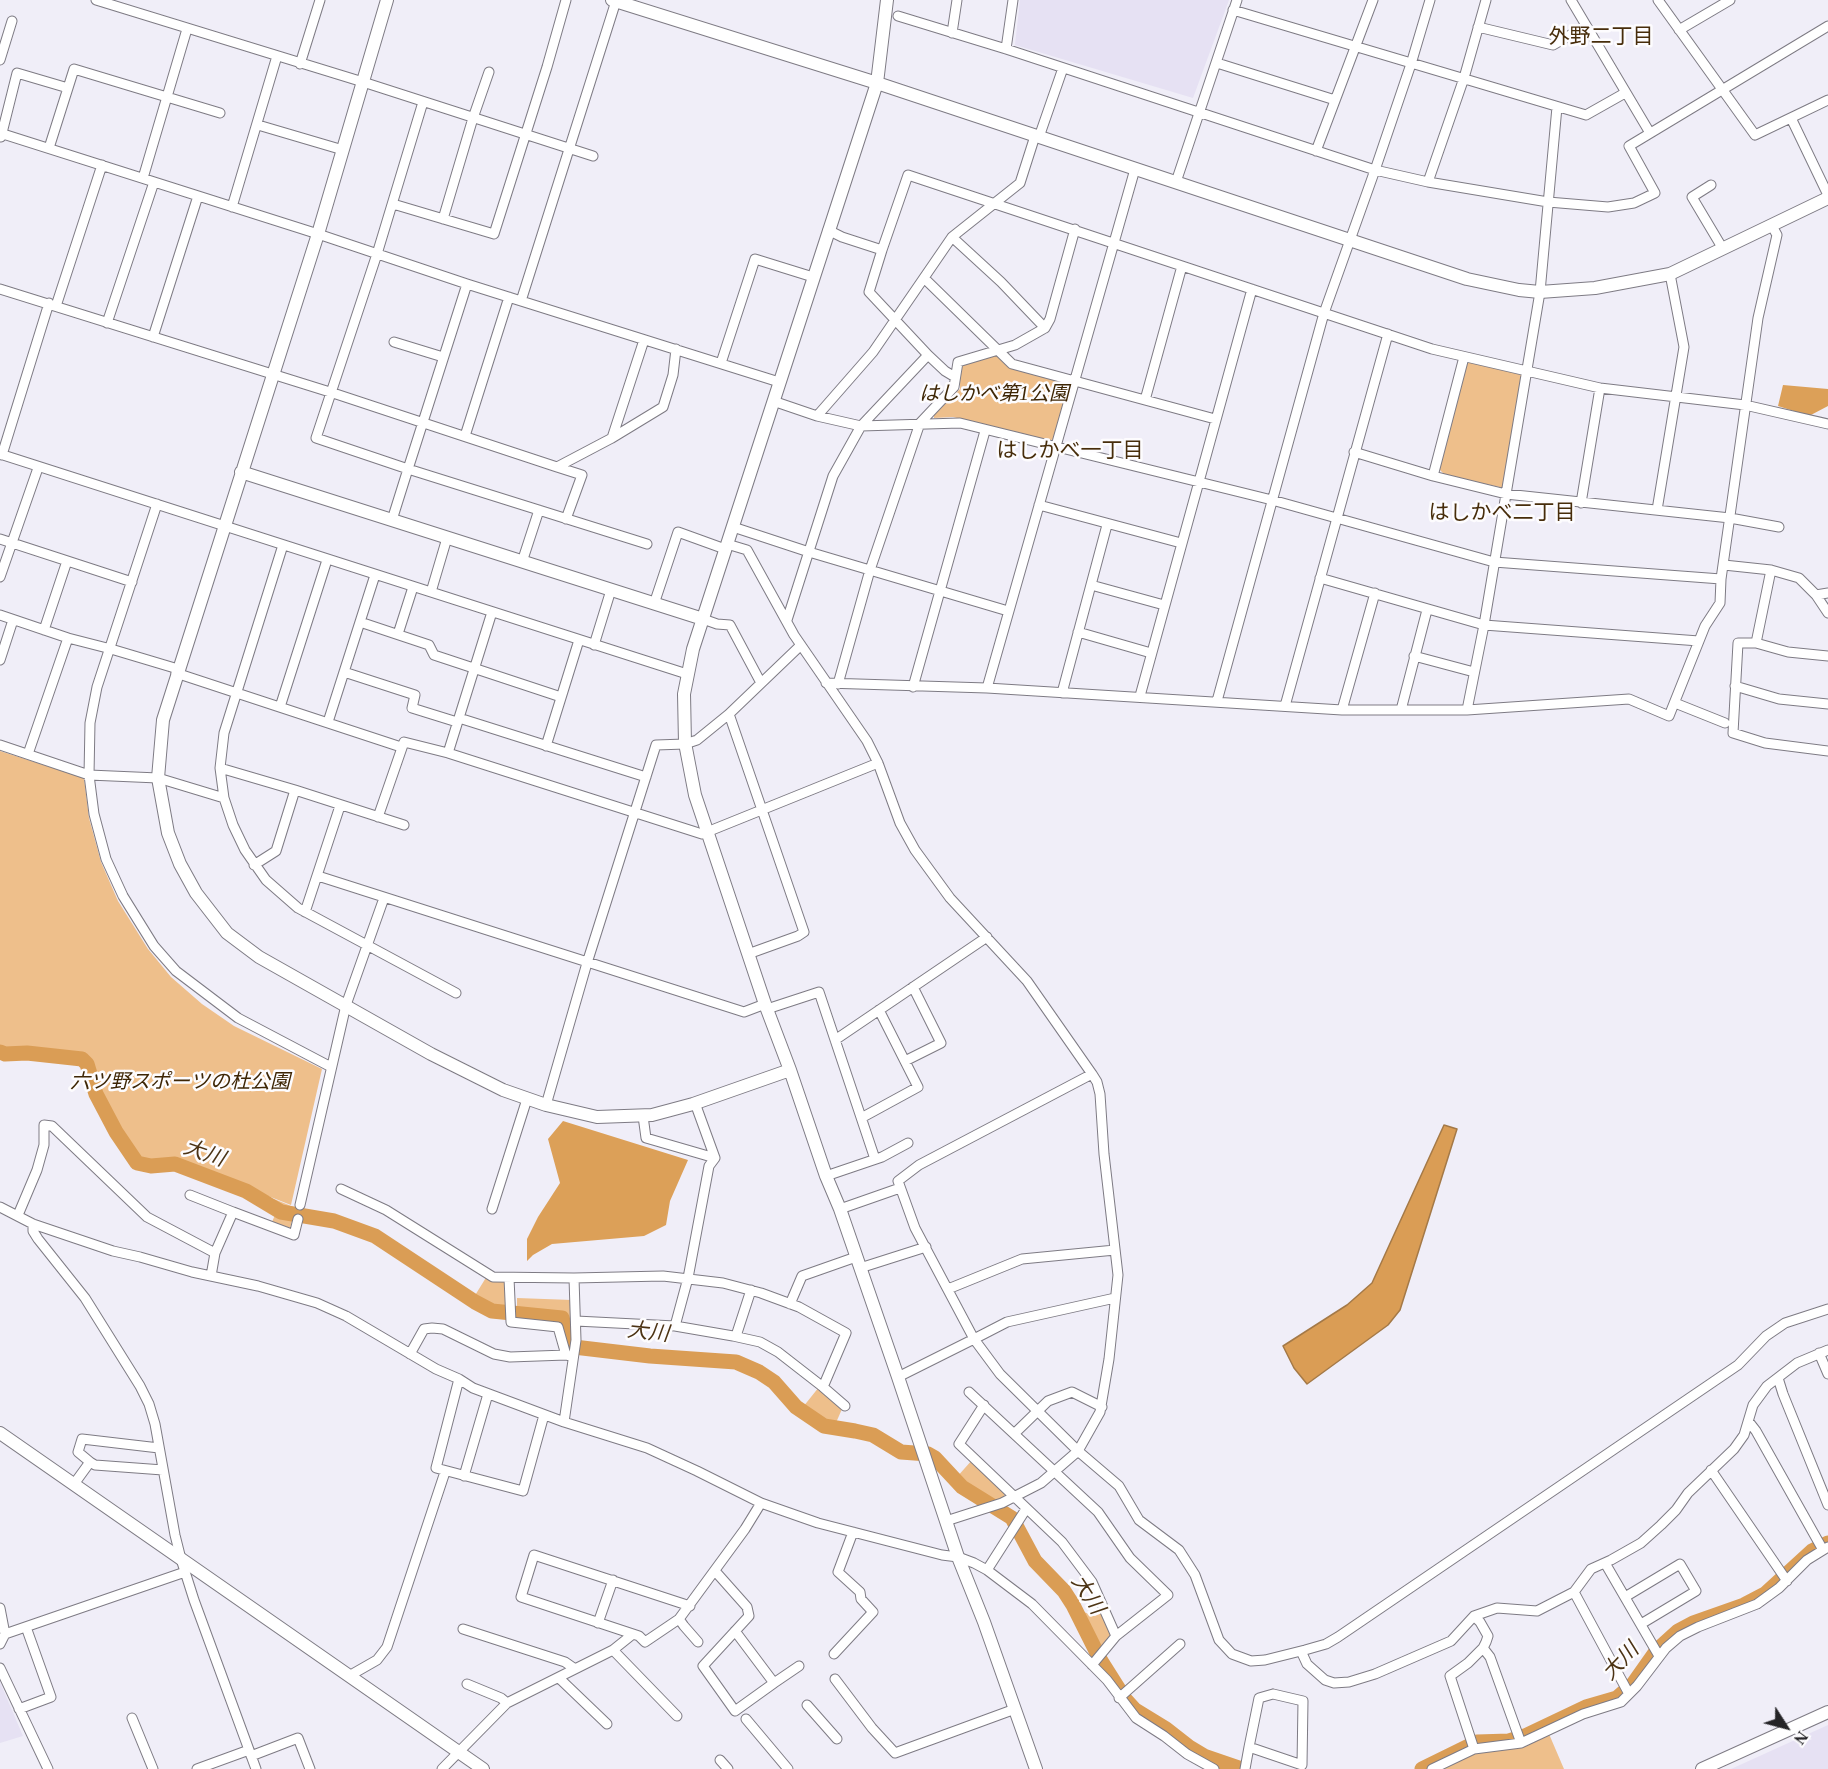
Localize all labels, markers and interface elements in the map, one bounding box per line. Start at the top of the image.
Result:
district label: 外野二丁目 [1549,24,1653,50]
park label: はしかべ第1公園 [919,383,1069,407]
district label: はしかべ一丁目 [997,438,1143,464]
district label: はしかべ二丁目 [1429,500,1575,526]
park label: 六ツ野スポーツの杜公園 [70,1071,290,1095]
water label: 大川 [180,1135,228,1173]
water label: 大川 [626,1318,670,1348]
water label: 大川 [1065,1571,1109,1619]
water label: 大川 [1597,1638,1645,1686]
north arrow [1756,1697,1816,1757]
text: N [1791,1728,1811,1748]

